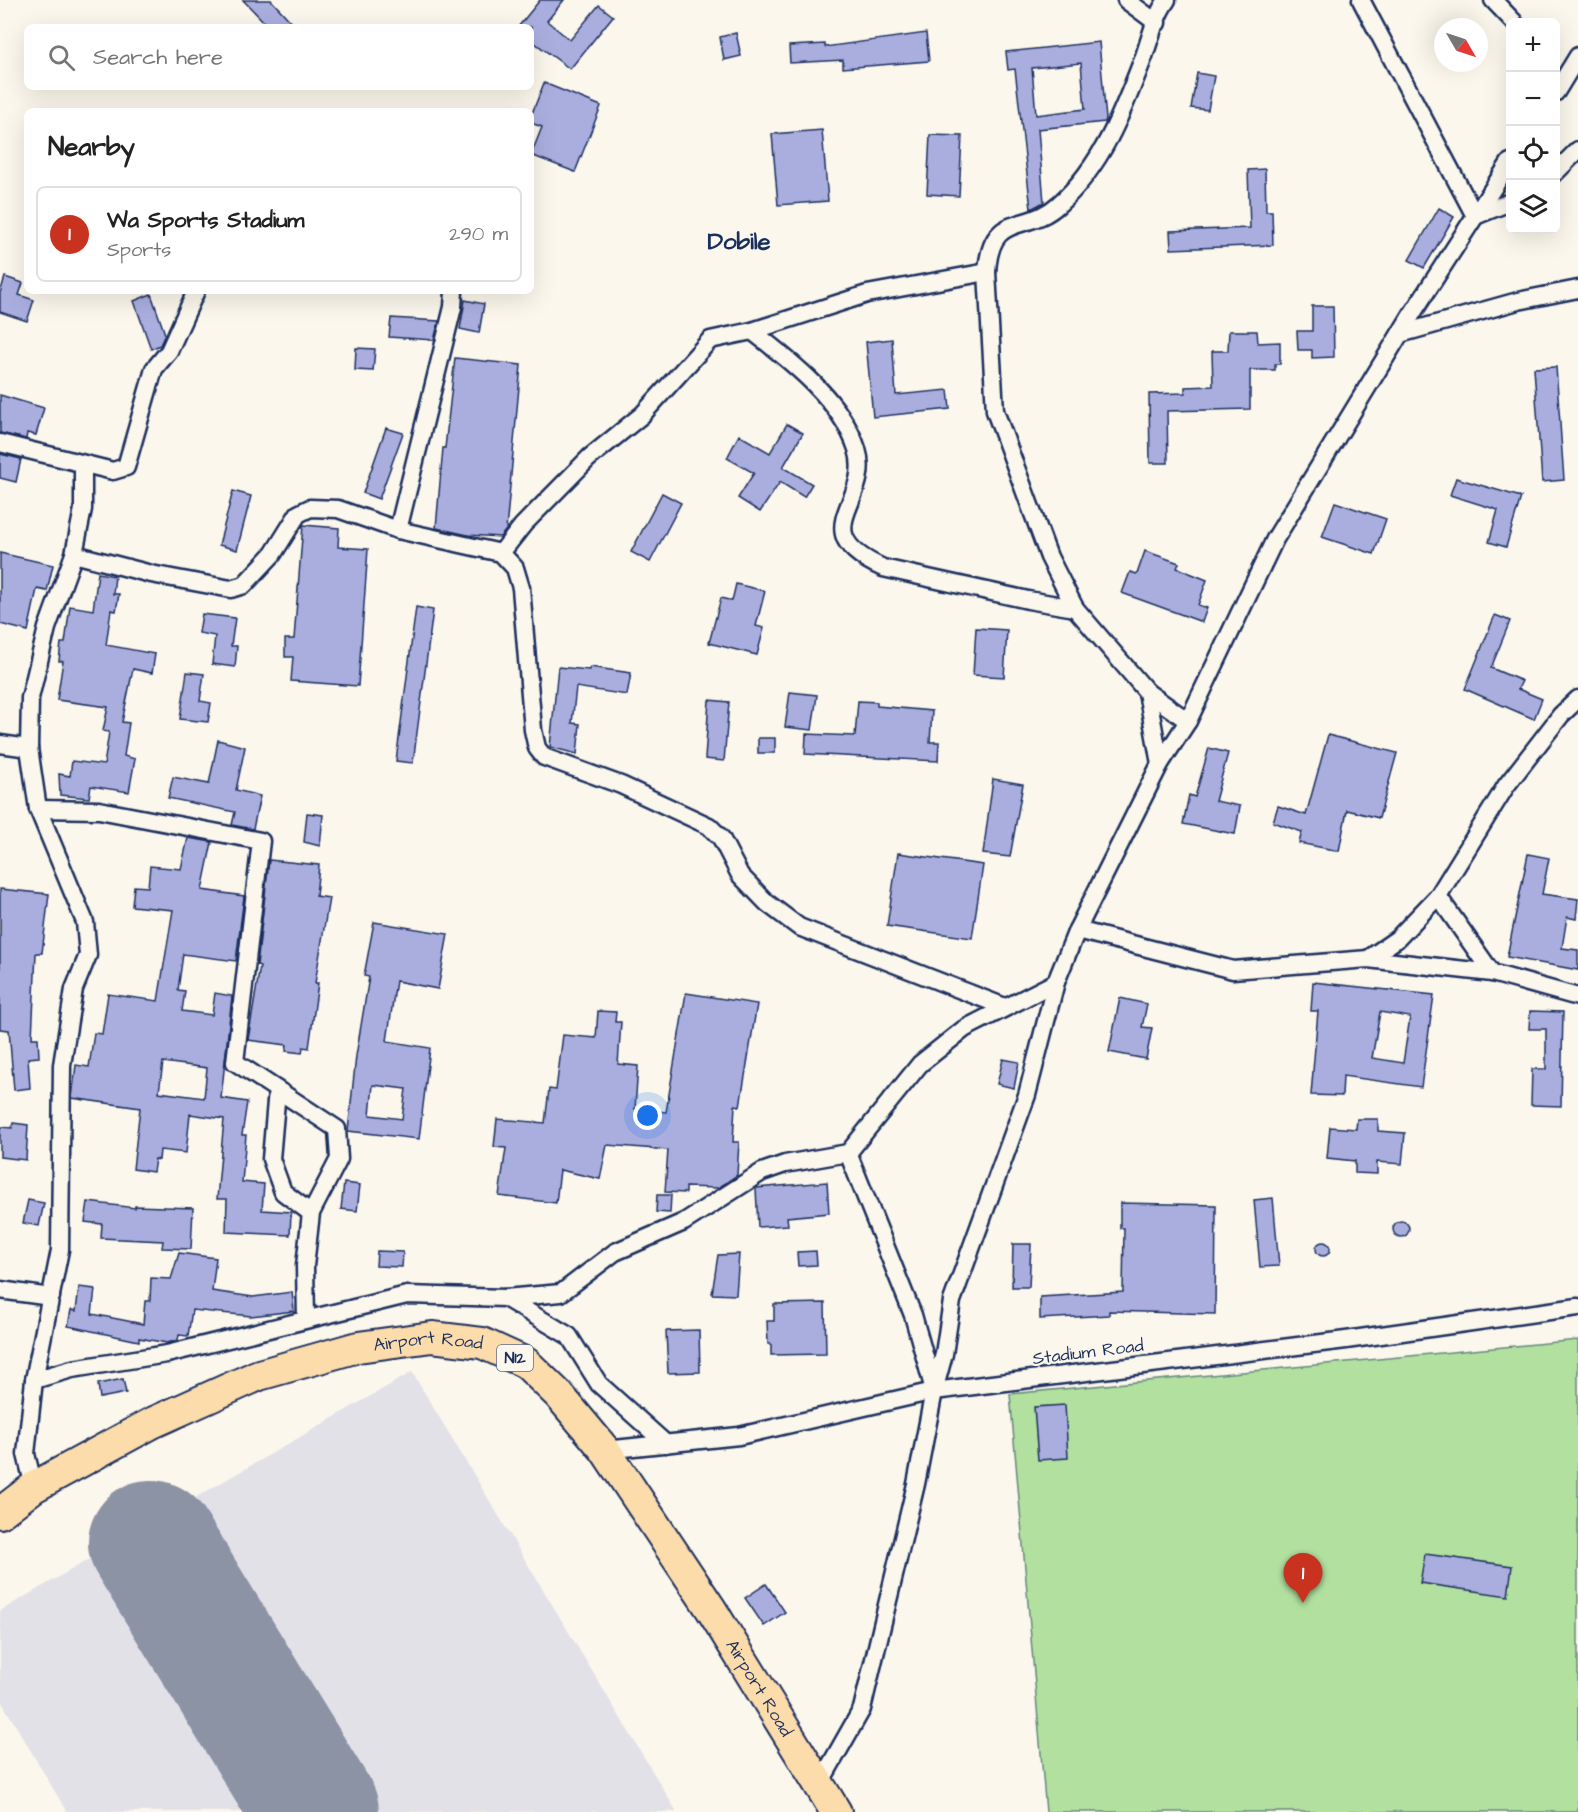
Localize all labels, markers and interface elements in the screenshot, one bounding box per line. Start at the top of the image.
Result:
north arrow [1434,18,1488,72]
map controls [1506,18,1560,234]
button: + [1506,18,1560,72]
search box [24,24,534,90]
icon: search [45,41,78,74]
text: Search here [93,42,223,73]
button: − [1506,72,1560,126]
button: locate [1506,126,1560,180]
text: Nearby [48,129,135,165]
button: layers [1506,180,1560,234]
text: Wa Sports Stadium [107,205,304,236]
text: 1 [68,220,71,248]
text: 290 m [449,220,508,248]
district label: Dobile [708,225,770,259]
text: Sports [107,236,171,264]
your location [633,1101,662,1130]
street label: Airport Road [372,1324,484,1357]
street label: Stadium Road [1031,1333,1145,1371]
road number: N12 [497,1345,533,1371]
pin: 1 [1284,1554,1322,1603]
street label: Airport Road [720,1634,799,1741]

